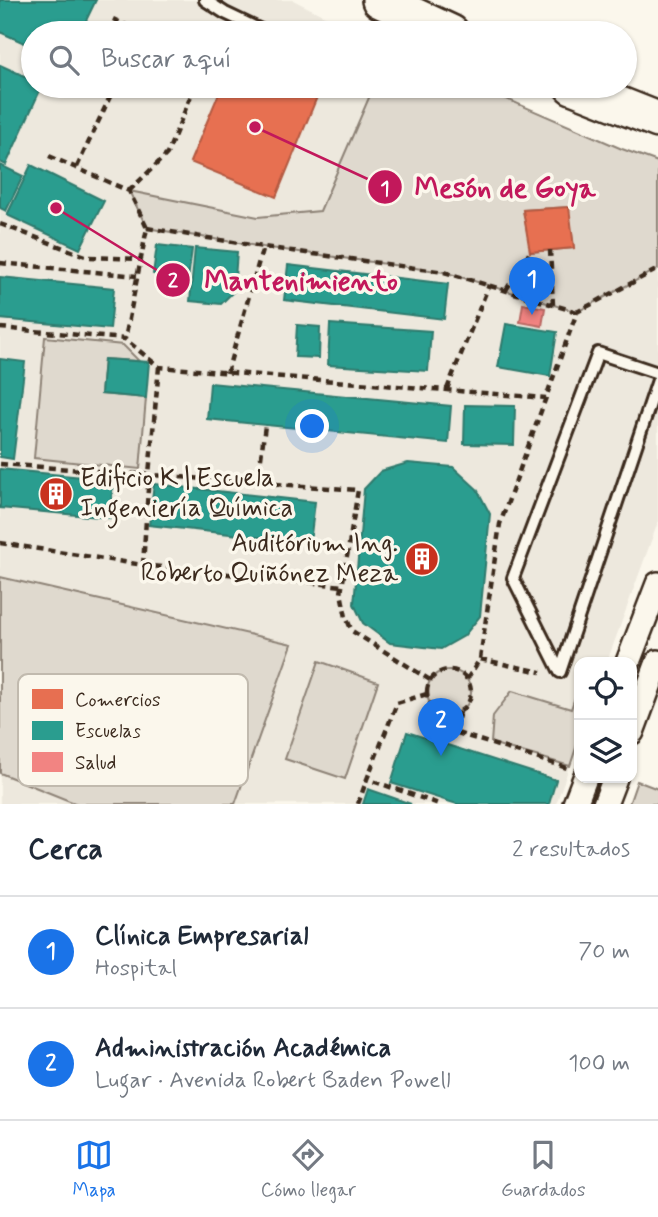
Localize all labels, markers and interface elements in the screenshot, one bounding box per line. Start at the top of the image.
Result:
search box [21,21,637,98]
icon: search [45,41,83,79]
text: Buscar aquí [101,43,232,77]
callout: Mesón de Goya [367,163,608,212]
text: Mesón de Goya [414,171,597,208]
text: 1 [380,175,390,203]
callout: Mantenimiento [156,255,412,304]
pin: 1 [509,257,555,315]
text: Mantenimiento [204,264,398,301]
text: 2 [168,267,179,295]
your location [295,409,329,443]
place label: Edificio K | Escuela Ingeniería Química [80,462,293,529]
building icon: Edificio K | Escuela Ingeniería Química [37,475,75,513]
place label: Auditórium Ing. Roberto Quiñónez Meza [141,527,398,591]
building icon: Auditórium Ing. Roberto Quiñónez Meza [403,540,441,578]
map controls [574,657,637,783]
button: locate [574,657,637,720]
legend [18,674,248,786]
text: Comercios [75,688,161,713]
pin: 2 [418,698,464,756]
text: Escuelas [75,719,142,744]
button: layers [574,720,637,783]
text: Salud [75,751,116,776]
text: Cerca [28,830,103,869]
text: 2 resultados [512,835,630,865]
text: Clínica Empresarial [95,920,309,954]
text: 1 [46,937,56,967]
text: 70 m [578,937,630,967]
text: Hospital [95,954,177,984]
text: Administración Académica [95,1032,391,1066]
text: 2 [45,1049,57,1079]
text: 100 m [568,1049,630,1079]
text: Lugar · Avenida Robert Baden Powell [95,1066,451,1096]
tab: Mapa [73,1136,116,1203]
tab: Cómo llegar [261,1136,356,1203]
tab: Guardados [501,1136,585,1203]

